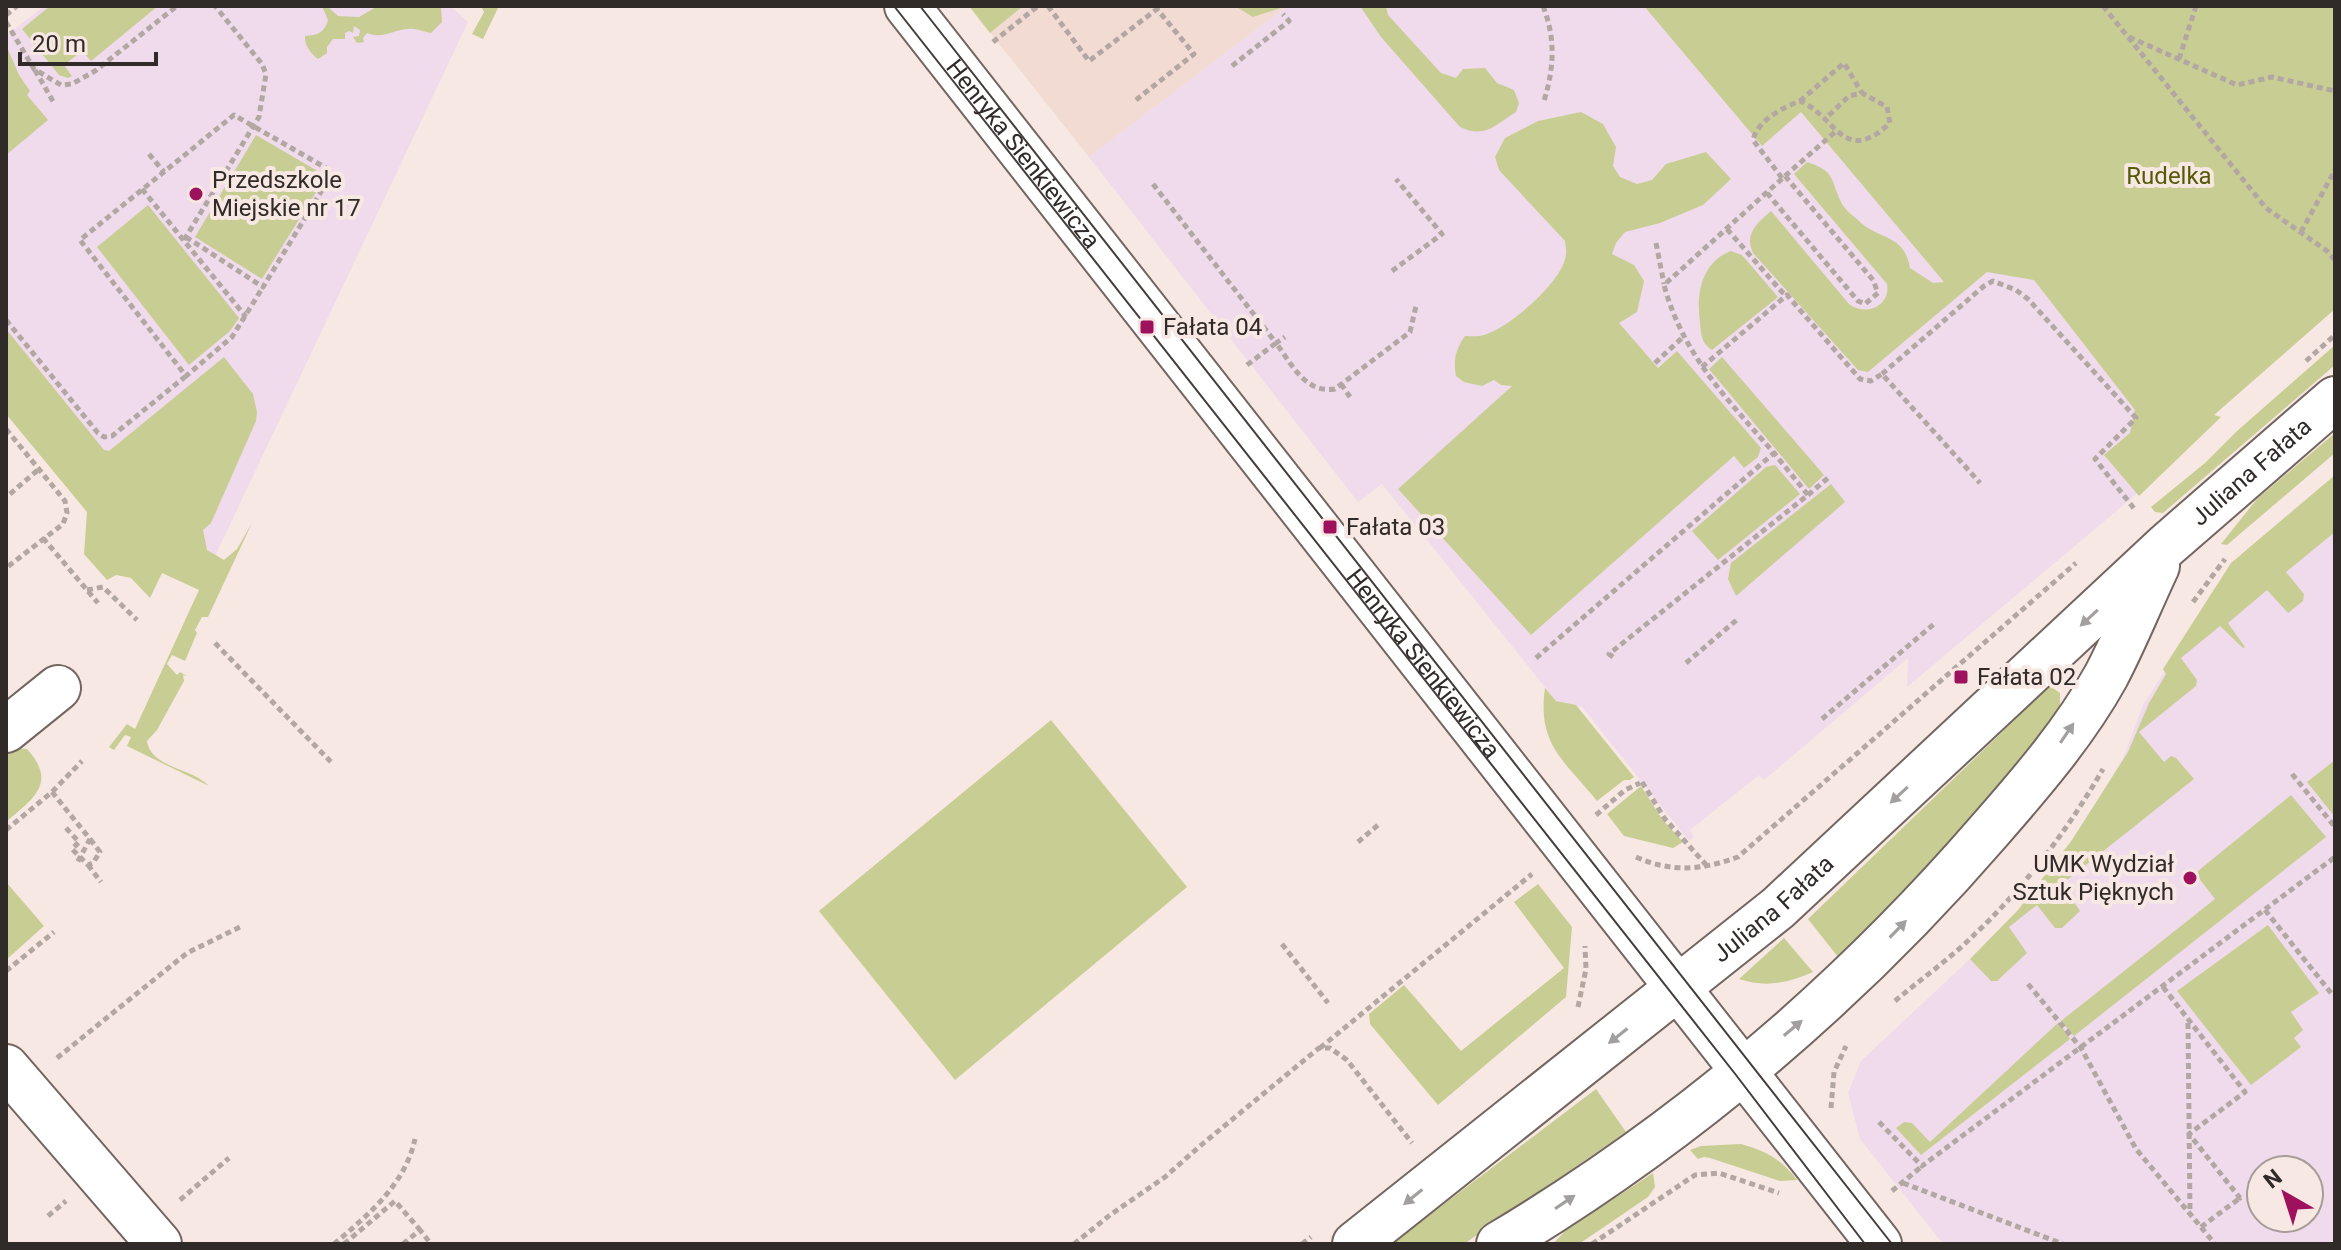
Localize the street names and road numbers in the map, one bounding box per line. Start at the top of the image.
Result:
street label: Henryka Sienkiewicza [940,54,1106,254]
street label: Juliana Fałata [2186,412,2317,531]
street label: Henryka Sienkiewicza [1341,564,1506,764]
street label: Juliana Fałata [1707,849,1839,968]

